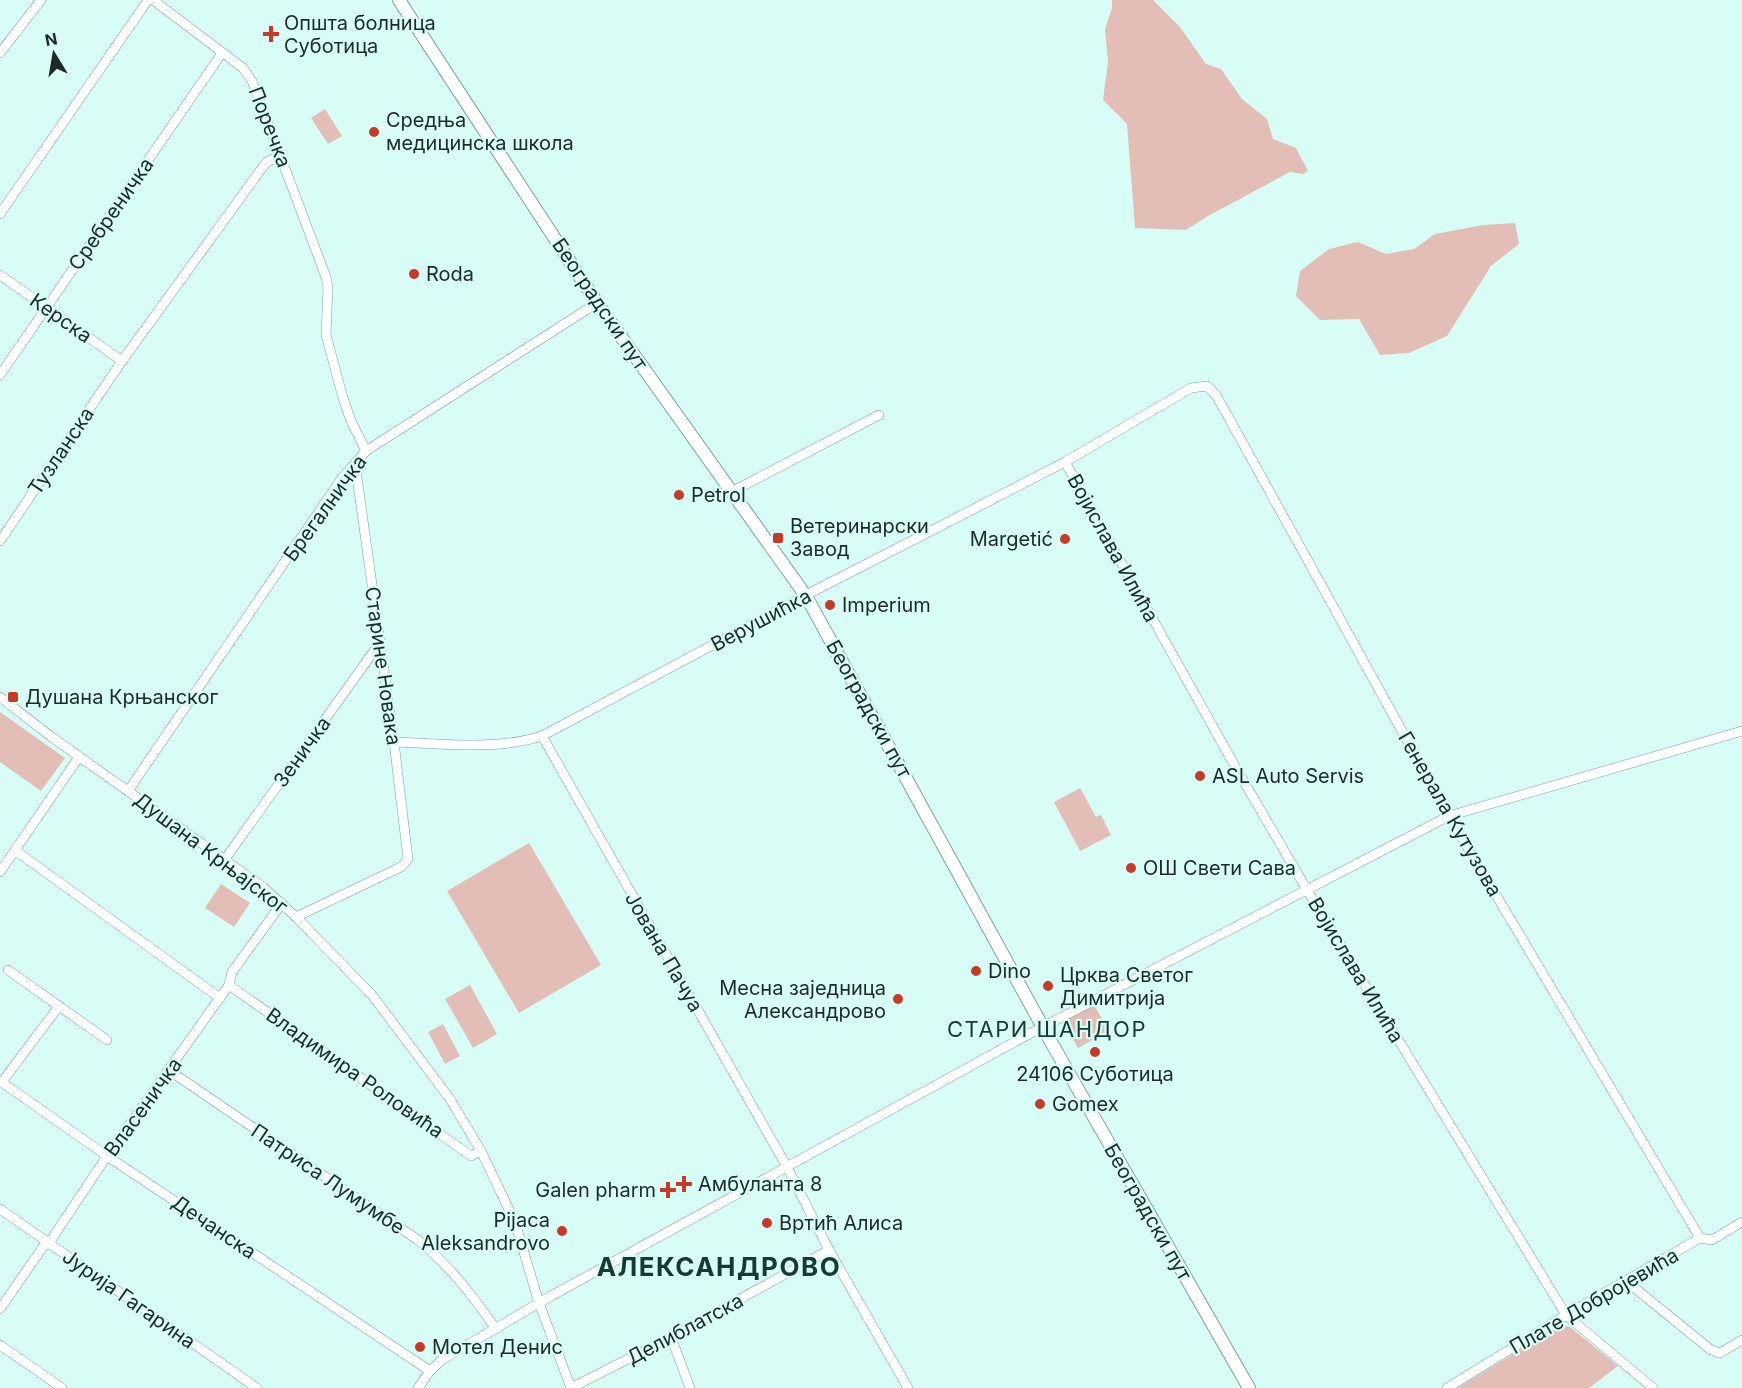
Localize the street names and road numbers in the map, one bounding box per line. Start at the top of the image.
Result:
street label: Поречка [244,83,296,171]
street label: Сребреничка [63,153,159,275]
street label: Београдски пут [547,234,653,375]
street label: Керска [25,288,97,348]
street label: Тузланска [23,403,99,499]
street label: Брегалничка [278,450,372,566]
street label: Војислава Илића [1062,470,1164,626]
street label: Верушићка [707,584,815,656]
street label: Старине Новака [360,585,406,747]
street label: Београдски пут [821,636,917,783]
street label: Зеничка [268,712,336,792]
street label: Генерала Кутузова [1393,727,1507,901]
street label: Душана Крњајског [129,787,293,919]
street label: Јована Пачуа [620,888,708,1016]
street label: Војислава Илића [1303,893,1409,1047]
street label: Владимира Роловића [262,1003,448,1143]
street label: Власеничка [99,1053,187,1161]
street label: Патриса Лумумбе [247,1119,409,1239]
street label: Београдски пут [1099,1139,1197,1285]
street label: Дечанска [167,1190,261,1264]
street label: Плате Добројевића [1505,1243,1683,1359]
street label: Јурија Гагарина [58,1244,200,1354]
street label: Делиблатска [623,1288,747,1370]

